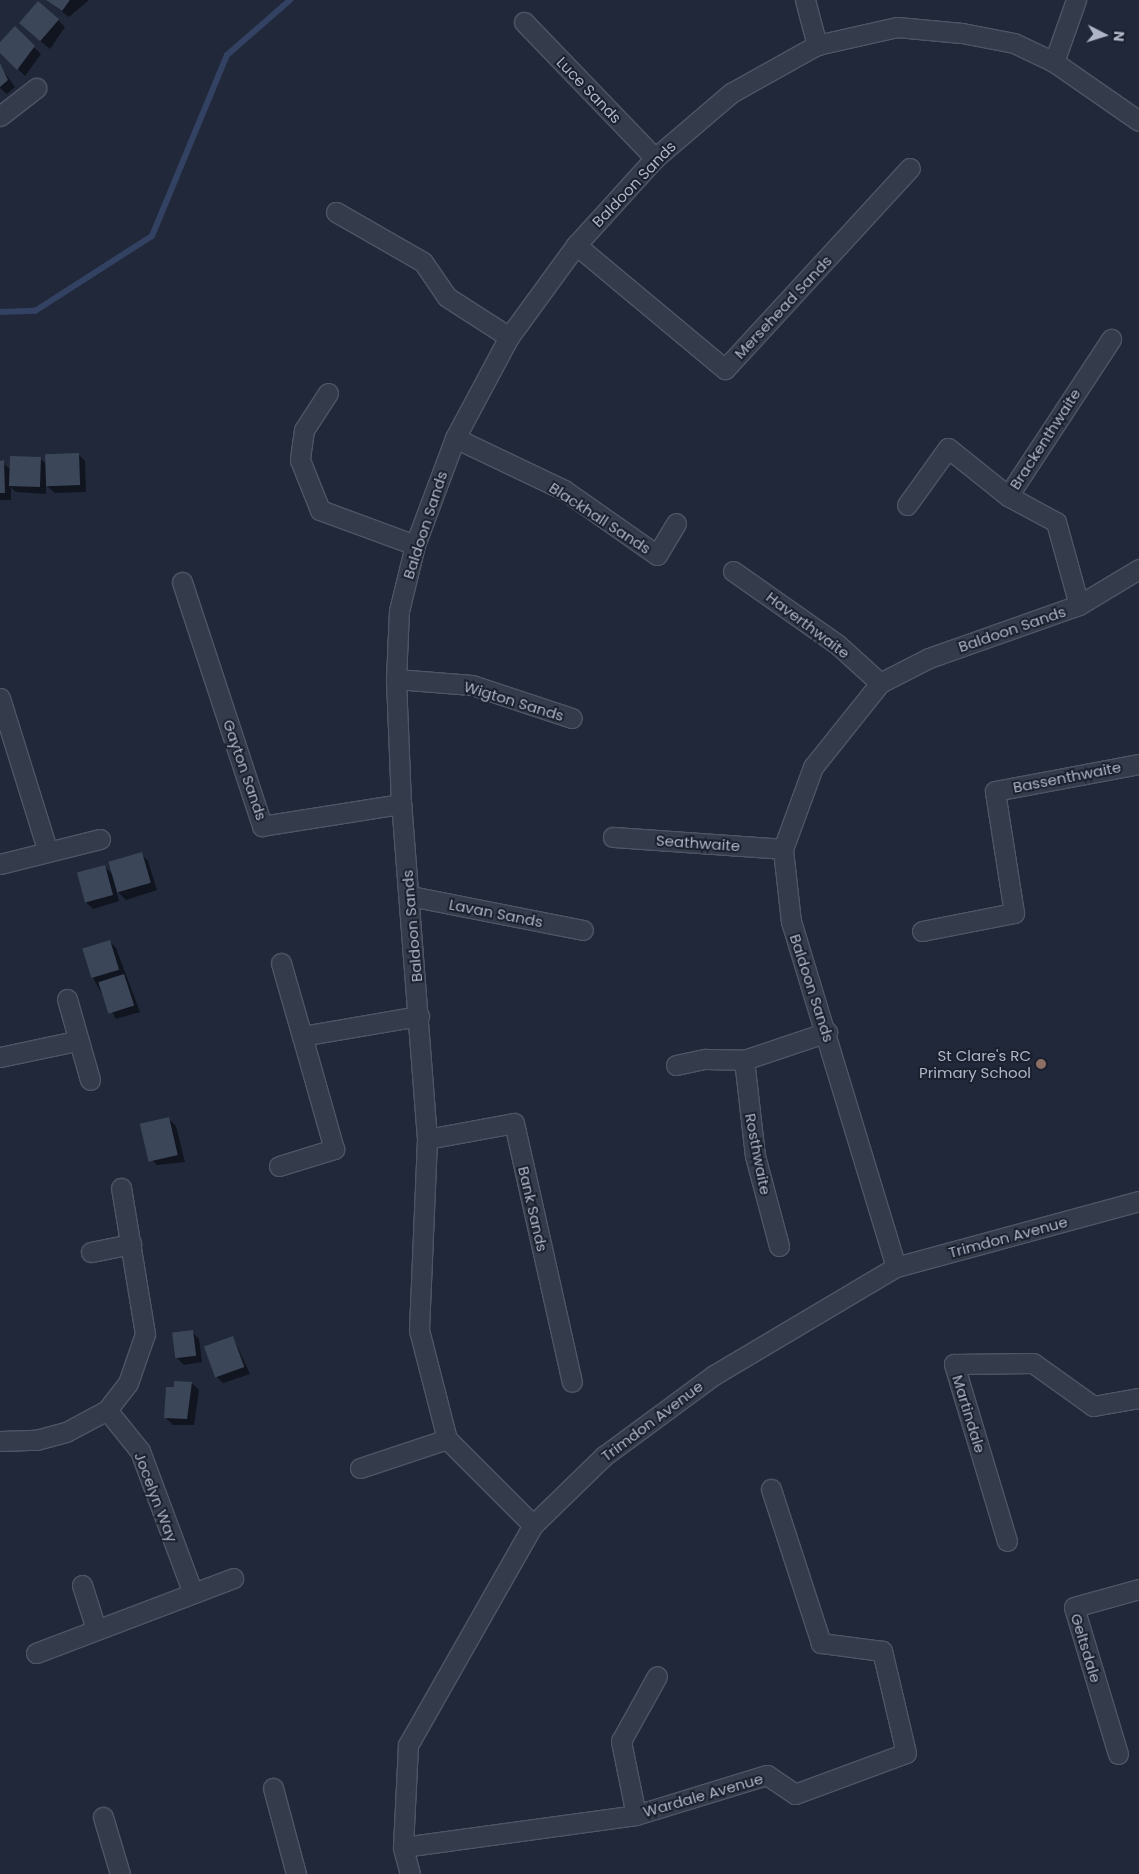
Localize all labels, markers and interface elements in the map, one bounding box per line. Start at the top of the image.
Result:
north arrow [1079,10,1129,60]
text: N [1109,30,1129,42]
street label: Luce Sands [553,53,625,127]
street label: Baldoon Sands [588,137,680,231]
street label: Mersehead Sands [731,252,835,362]
street label: Brackenthwaite [1006,385,1084,493]
street label: Baldoon Sands [399,469,451,581]
street label: Blackhall Sands [546,478,654,558]
street label: Haverthwaite [763,588,853,662]
street label: Baldoon Sands [956,602,1068,656]
street label: Wigton Sands [462,677,566,725]
street label: Gayton Sands [219,717,271,823]
street label: Bassenthwaite [1011,758,1123,796]
street label: Seathwaite [655,831,741,855]
street label: Baldoon Sands [398,869,426,983]
street label: Lavan Sands [448,895,544,931]
street label: Baldoon Sands [786,932,838,1044]
place label: St Clare's RC Primary School [919,1046,1031,1081]
marker: St Clare's RC Primary School [1035,1058,1047,1070]
street label: Rosthwaite [741,1112,775,1196]
street label: Bank Sands [514,1165,552,1253]
street label: Trimdon Avenue [946,1212,1070,1262]
street label: Martindale [949,1373,989,1455]
street label: Trimdon Avenue [598,1377,706,1465]
street label: Jocelyn Way [131,1449,181,1545]
street label: Geltsdale [1067,1611,1105,1685]
street label: Wardale Avenue [641,1769,765,1821]

